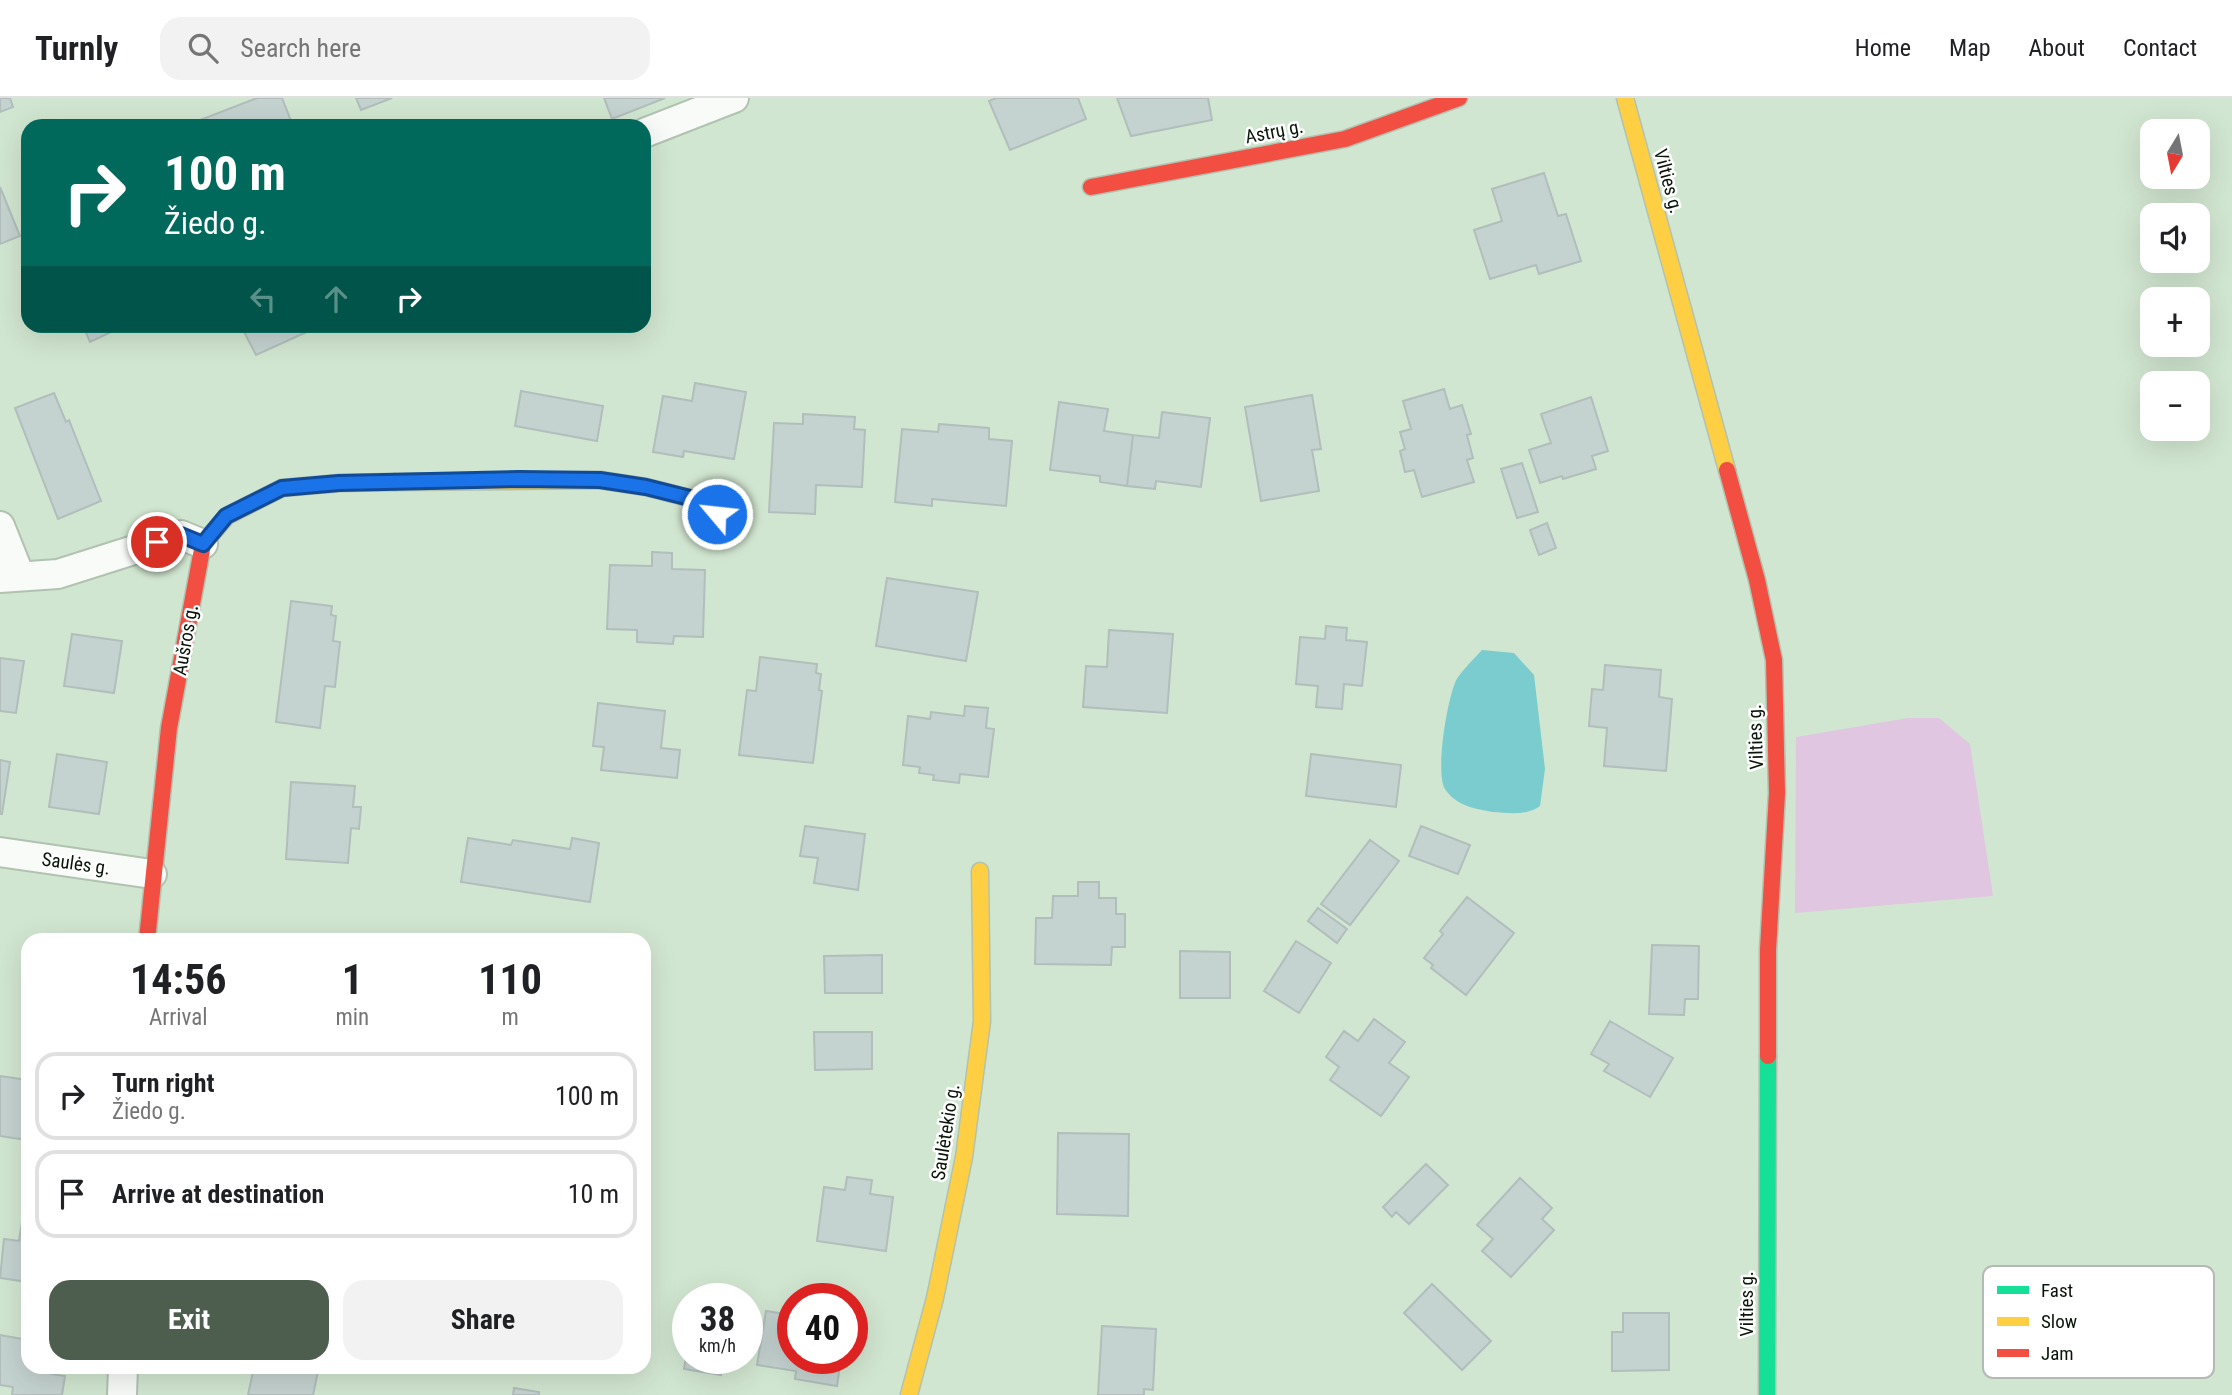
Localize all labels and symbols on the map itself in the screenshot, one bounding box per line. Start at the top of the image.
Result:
street label: Astrų g. [1243,115,1305,148]
north arrow [2140,119,2210,189]
street label: Vilties g. [1649,146,1688,216]
position arrow [680,477,754,551]
pin [127,512,187,572]
street label: Aušros g. [168,603,203,677]
street label: Vilties g. [1743,704,1768,770]
street label: Saulės g. [40,847,112,880]
street label: Saulėtekio g. [927,1082,964,1182]
legend [1983,1266,2214,1378]
street label: Vilties g. [1735,1271,1758,1337]
text: Fast [2041,1279,2073,1302]
speed limit sign: 40 [777,1283,868,1374]
text: Slow [2041,1310,2077,1333]
text: Jam [2041,1342,2074,1365]

